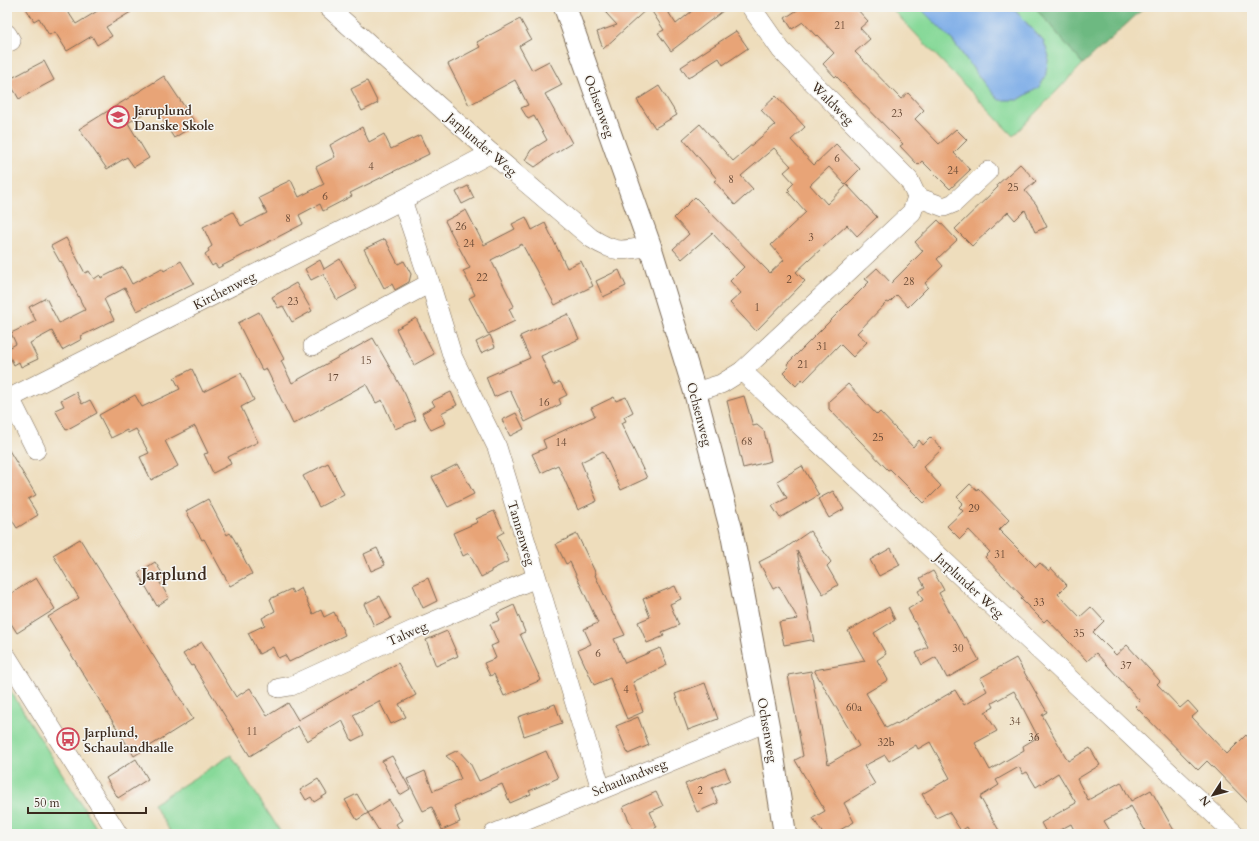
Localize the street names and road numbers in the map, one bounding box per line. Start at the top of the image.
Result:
street label: Ochsenweg [579,72,619,141]
street label: Waldweg [806,78,858,130]
street label: Jarplunder Weg [441,108,521,181]
street label: Kirchenweg [190,267,259,314]
street label: Ochsenweg [682,380,716,449]
street label: Tannenweg [503,499,540,569]
street label: Jarplunder Weg [929,548,1008,623]
street label: Talweg [385,617,431,651]
street label: Ochsenweg [752,696,782,765]
street label: Schaulandweg [589,754,670,801]

